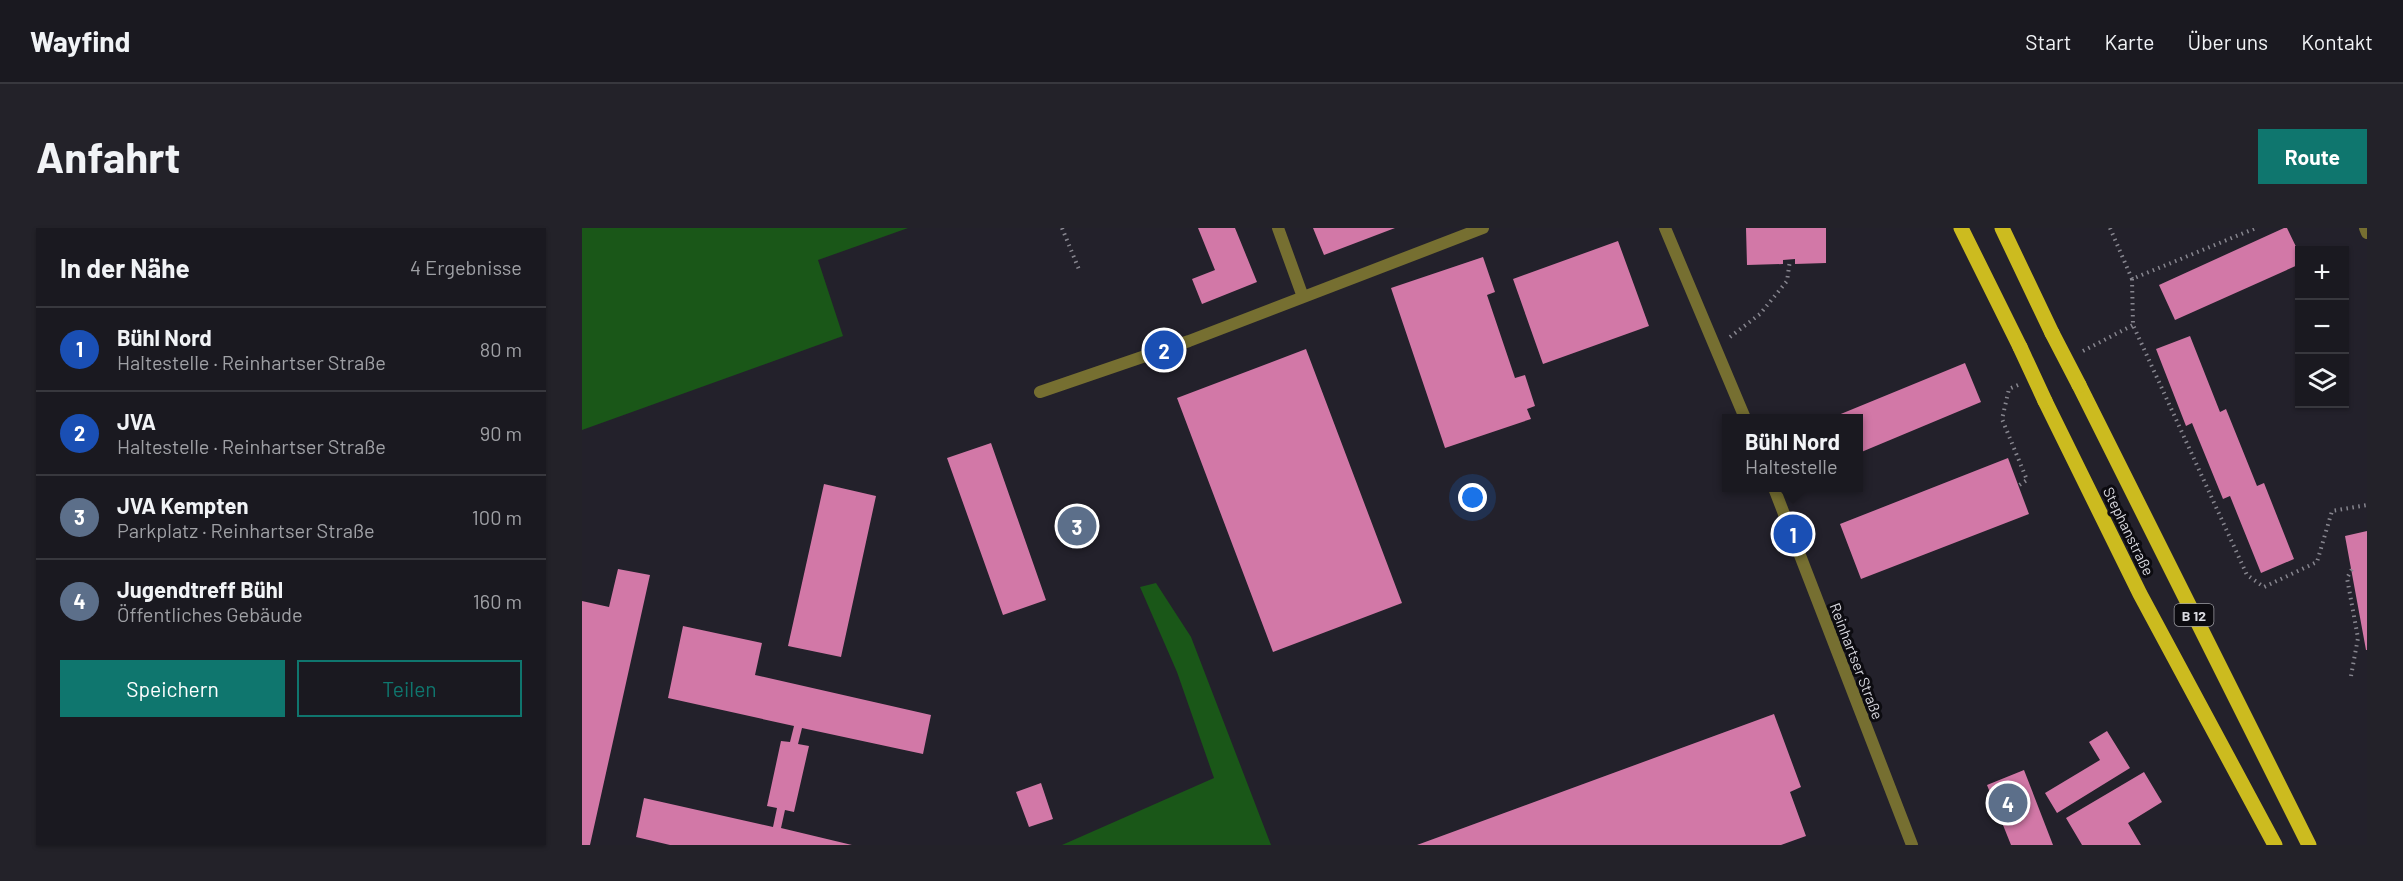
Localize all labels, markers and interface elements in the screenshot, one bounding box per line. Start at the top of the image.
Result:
text: Wayfind [30,24,130,58]
text: Start [2025,29,2072,54]
text: Karte [2105,29,2155,54]
text: Über uns [2188,29,2268,54]
text: Kontakt [2301,29,2373,54]
button: Route [2258,129,2367,184]
text: Anfahrt [36,131,181,181]
map controls [2295,246,2349,408]
button: + [2295,246,2349,300]
text: In der Nähe [60,252,190,283]
text: 4 Ergebnisse [410,255,522,279]
button: − [2295,300,2349,354]
text: Bühl Nord [117,324,212,350]
pin: 2 [1144,328,1184,372]
text: 1 [76,337,83,361]
text: 80 m [480,337,522,361]
text: Haltestelle · Reinhartser Straße [117,350,386,374]
button: layers [2295,354,2349,408]
text: JVA [117,408,156,434]
popup [1722,414,1863,492]
text: 2 [74,421,85,445]
text: 90 m [480,421,522,445]
text: Bühl Nord [1745,428,1840,454]
text: Haltestelle · Reinhartser Straße [117,434,386,458]
text: Haltestelle [1745,454,1838,478]
your location [1458,483,1487,512]
street label: Stephanstraße [2100,484,2158,578]
text: JVA Kempten [117,492,249,518]
pin: 3 [1058,504,1096,548]
text: 3 [74,505,85,529]
text: 100 m [472,505,522,529]
pin: 1 [1774,512,1812,556]
text: Parkplatz · Reinhartser Straße [117,518,375,542]
text: Jugendtreff Bühl [117,576,283,602]
text: 4 [73,589,86,613]
text: 160 m [473,589,522,613]
street label: Reinhartser Straße [1827,600,1887,722]
text: Öffentliches Gebäude [117,602,303,626]
road number: B 12 [2174,604,2214,626]
button: Speichern [60,660,285,717]
button: Teilen [297,660,522,717]
pin: 4 [1988,780,2028,826]

